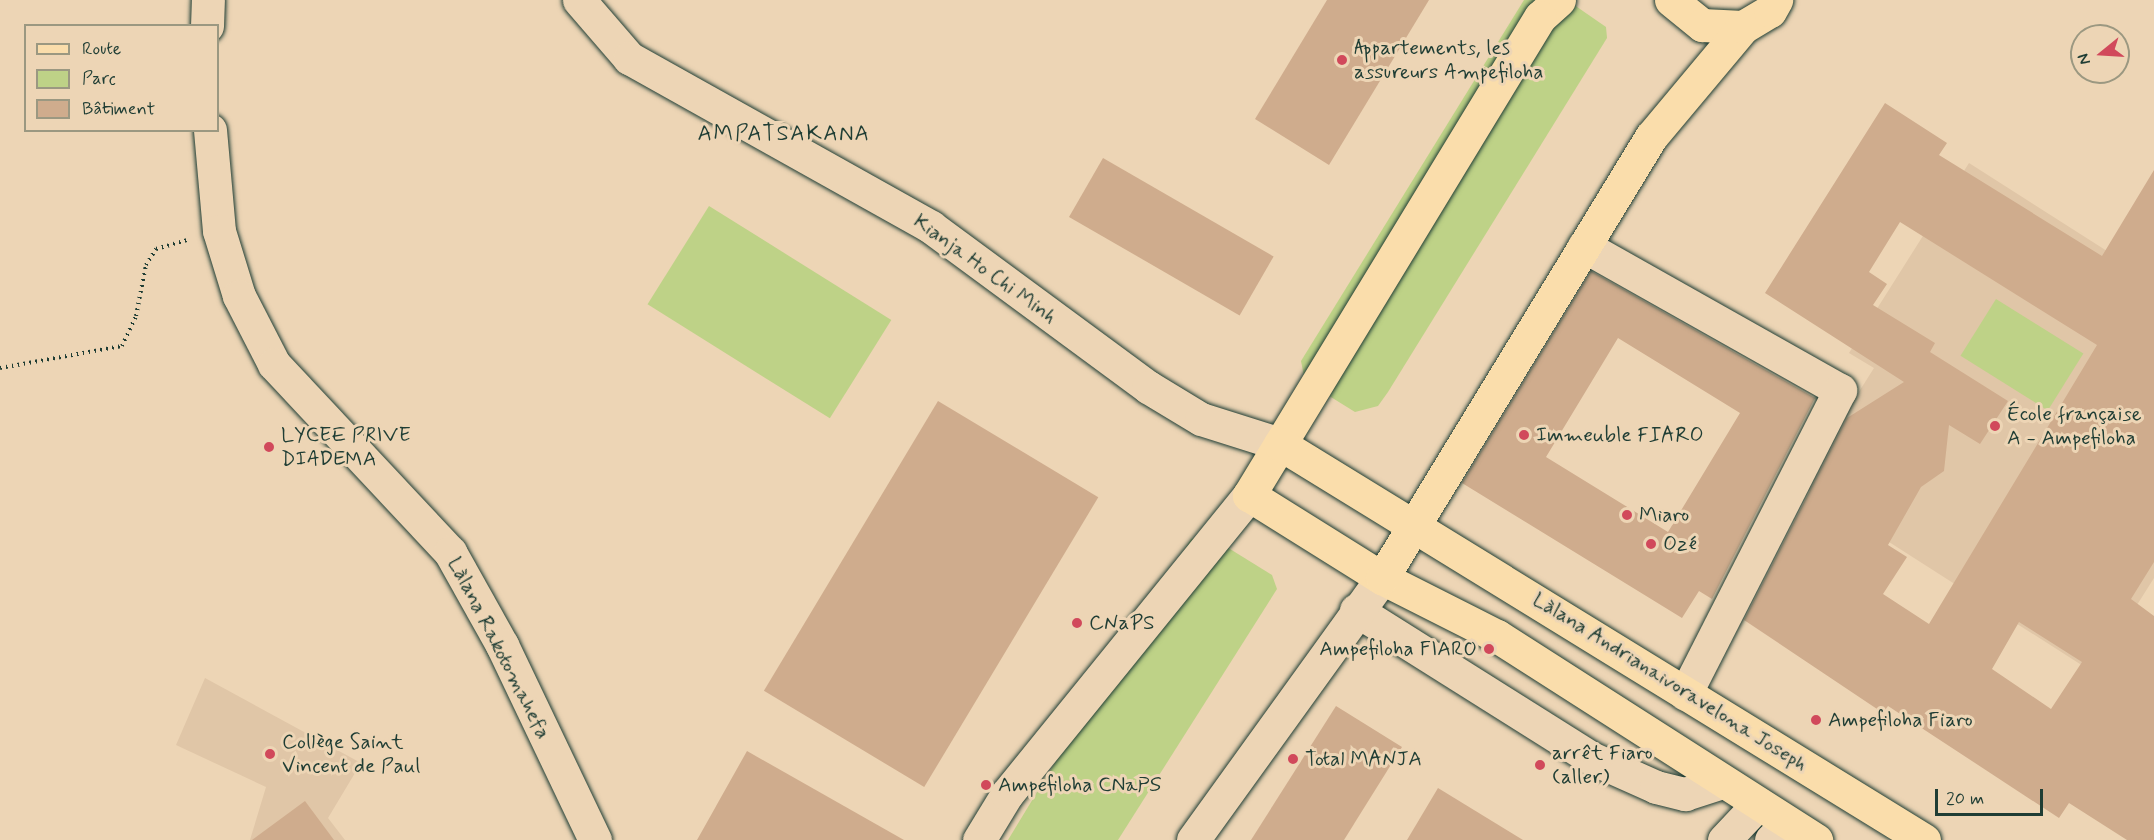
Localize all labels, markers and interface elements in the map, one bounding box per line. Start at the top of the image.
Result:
legend [24,24,219,132]
north arrow [2070,24,2130,84]
place label: Appartements, les assureurs Ampefiloha [1354,35,1538,85]
text: Route [82,37,121,61]
text: N [2073,51,2096,67]
marker: Appartements, les assureurs Ampefiloha [1335,53,1349,67]
text: Parc [82,67,116,91]
text: Bâtiment [82,97,155,121]
district label: AMPATSAKANA [698,122,870,148]
street label: Kianja Ho Chi Minh [907,207,1063,331]
place label: École française A - Ampefiloha [2007,401,2146,451]
marker: École française A - Ampefiloha [1988,419,2002,433]
place label: LYCEE PRIVE DIADEMA [281,422,418,472]
place label: Immeuble FIARO [1536,422,1697,448]
marker: Immeuble FIARO [1517,428,1531,442]
marker: LYCEE PRIVE DIADEMA [262,440,276,454]
place label: Miaro [1639,502,1689,528]
marker: Miaro [1620,508,1634,522]
place label: Ozé [1663,531,1697,557]
marker: Ozé [1644,537,1658,551]
street label: Làlana Rakotomahefa [444,556,554,740]
street label: Làlana Andrianaivoravelona Joseph [1529,588,1811,776]
place label: CNaPS [1089,610,1155,636]
marker: CNaPS [1070,616,1084,630]
place label: Ampefiloha FIARO [1317,636,1477,662]
marker: Ampefiloha FIARO [1482,642,1496,656]
place label: Ampefiloha Fiaro [1828,707,1971,733]
marker: Ampefiloha Fiaro [1809,713,1823,727]
place label: Collège Saint Vincent de Paul [282,729,415,779]
place label: arrêt Fiaro (aller) [1552,740,1652,790]
place label: Total MANJA [1305,746,1422,772]
marker: Collège Saint Vincent de Paul [263,747,277,761]
marker: Total MANJA [1286,752,1300,766]
marker: arrêt Fiaro (aller) [1533,758,1547,772]
place label: Ampefiloha CNaPS [998,772,1164,798]
scale bar [1938,777,2046,815]
marker: Ampefiloha CNaPS [979,778,993,792]
text: 20 m [1946,787,1984,811]

